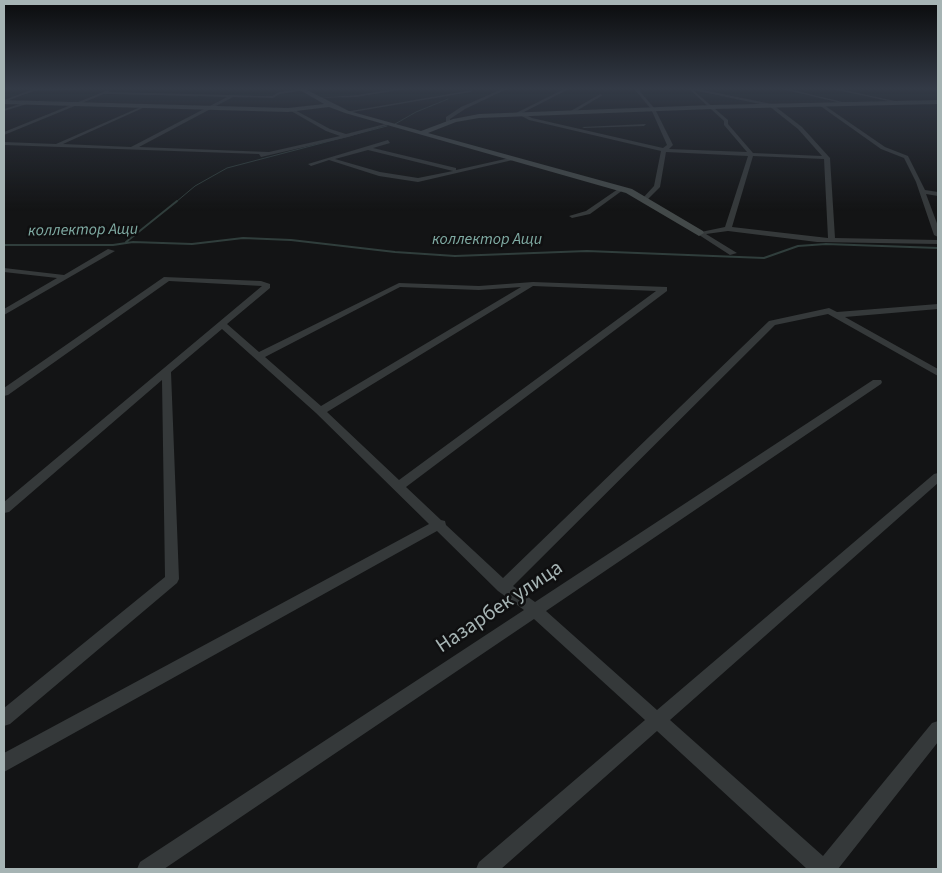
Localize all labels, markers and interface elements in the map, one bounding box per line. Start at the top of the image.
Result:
water label: коллектор Ащи [28,220,138,242]
water label: коллектор Ащи [432,230,542,250]
street label: Назарбек улица [432,556,568,660]

